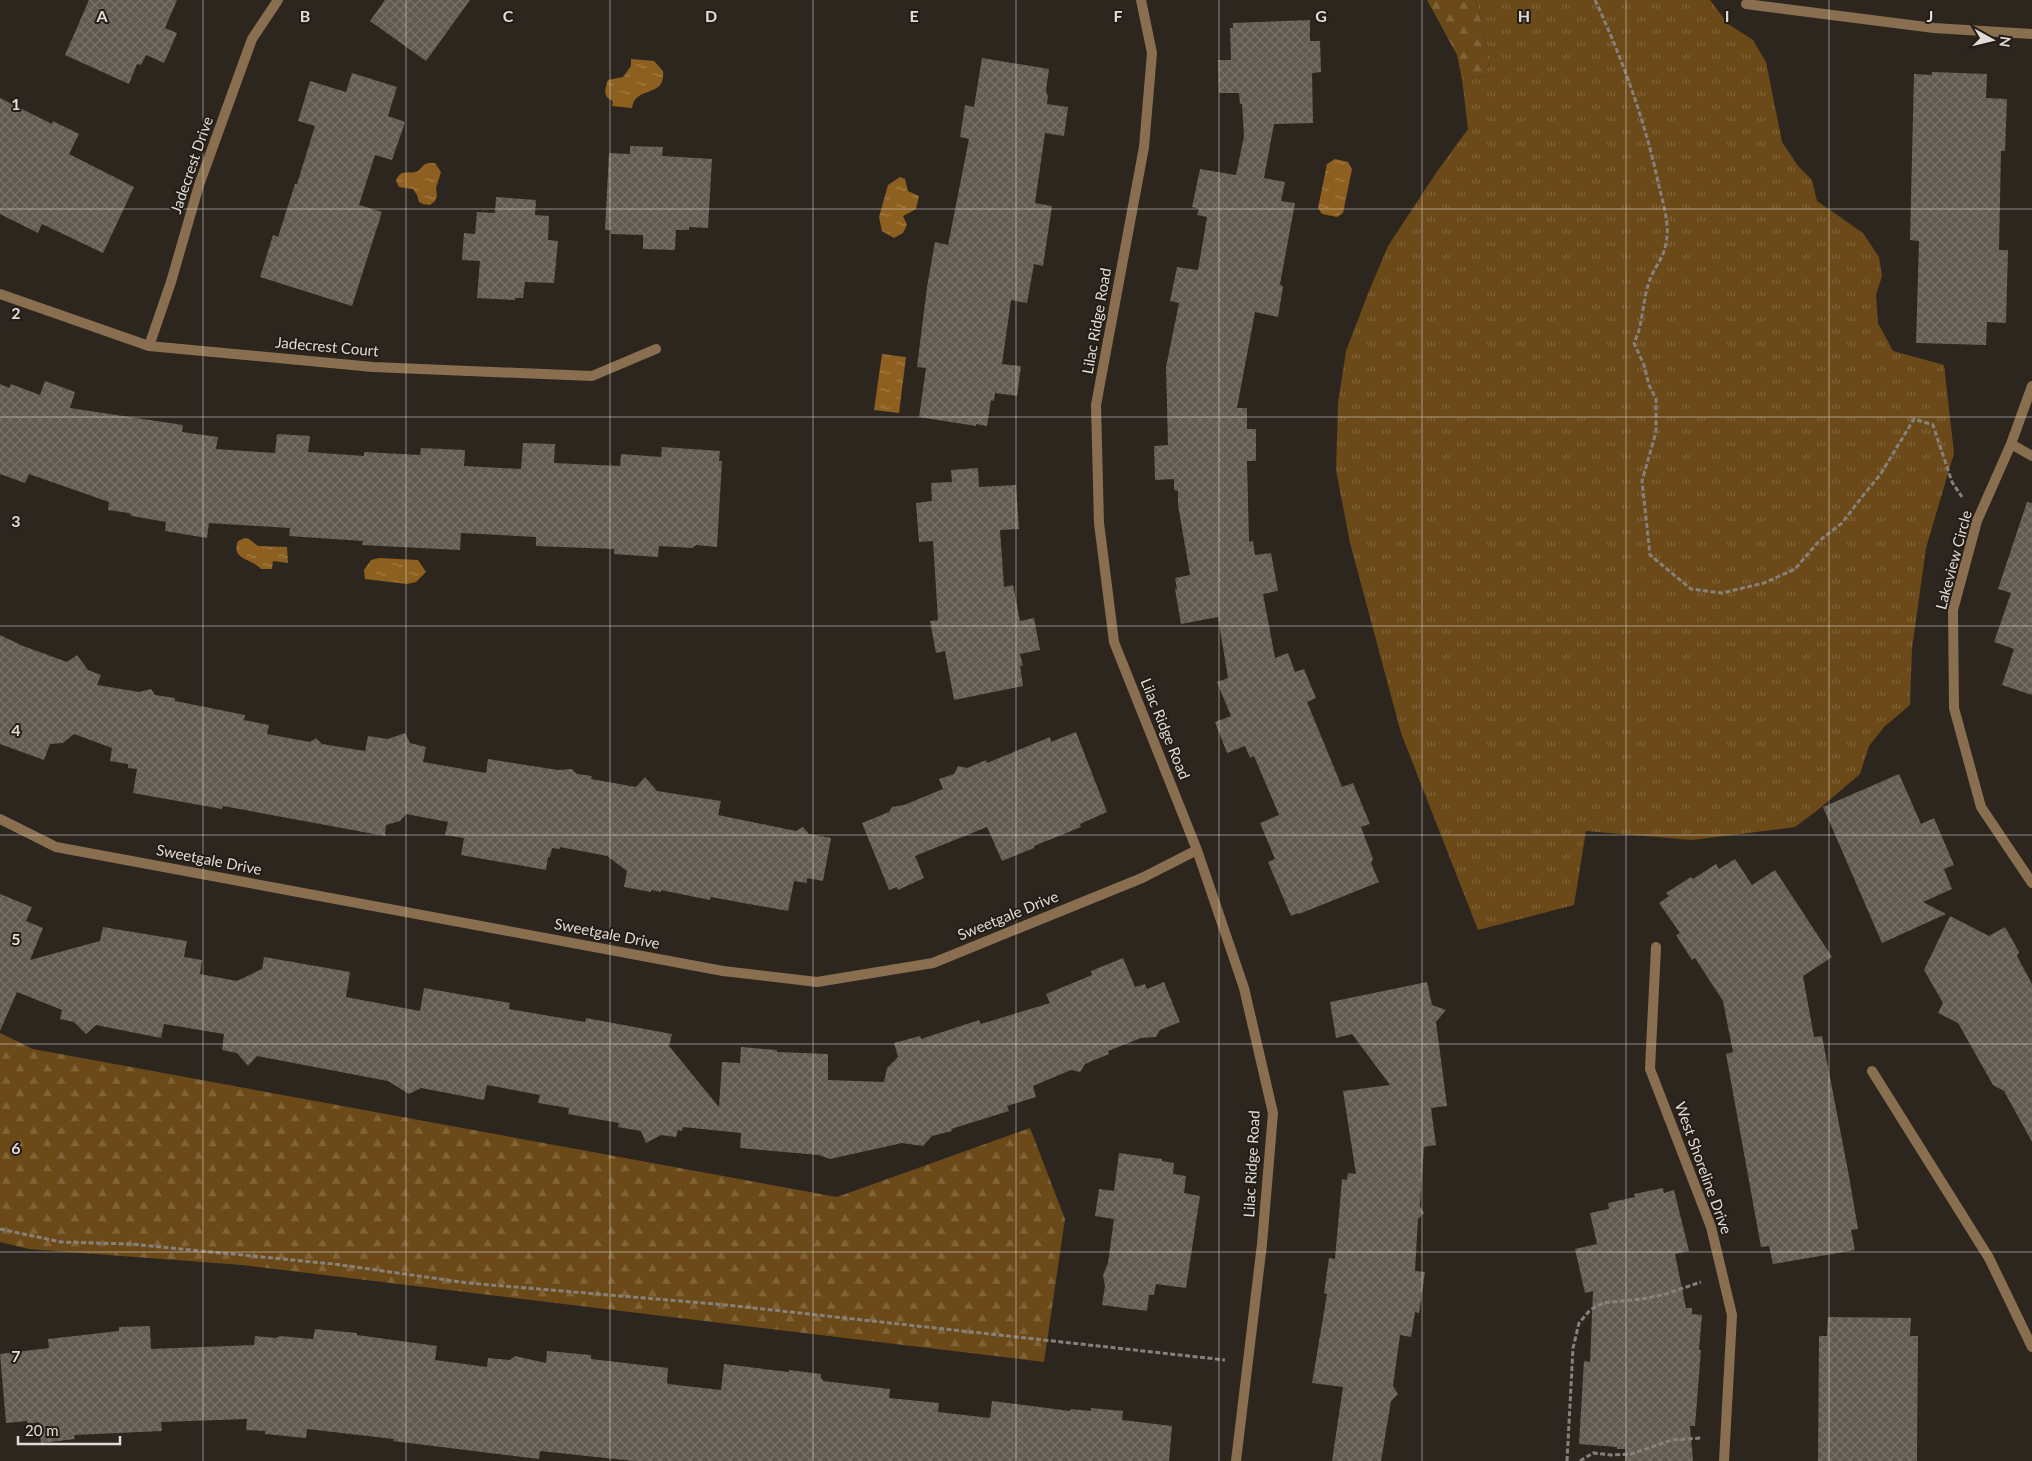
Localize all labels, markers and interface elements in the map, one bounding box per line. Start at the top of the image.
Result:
text: A [95,6,108,25]
text: B [300,6,310,25]
text: C [503,6,514,25]
text: D [705,6,717,25]
text: E [909,6,919,25]
text: F [1113,6,1123,25]
text: G [1315,6,1327,25]
text: H [1518,6,1530,25]
text: I [1725,6,1729,25]
text: J [1927,6,1933,25]
north arrow [1967,15,2017,65]
text: N [1996,35,2015,48]
text: 1 [11,94,21,113]
street label: Jadecrest Drive [166,114,216,216]
street label: Lilac Ridge Road [1078,266,1114,375]
text: 2 [11,303,21,322]
street label: Jadecrest Court [275,333,380,360]
street label: Lakeview Circle [1931,508,1975,611]
text: 3 [11,511,21,530]
street label: Lilac Ridge Road [1137,676,1194,782]
text: 4 [11,720,21,739]
street label: Sweetgale Drive [155,840,264,878]
street label: Sweetgale Drive [955,887,1061,943]
street label: Sweetgale Drive [553,914,662,952]
text: 5 [11,929,21,948]
street label: West Shoreline Drive [1672,1099,1736,1236]
street label: Lilac Ridge Road [1239,1110,1263,1218]
text: 6 [11,1138,21,1157]
text: 7 [11,1346,21,1365]
scale bar [18,1414,120,1446]
text: 20 m [25,1421,59,1439]

